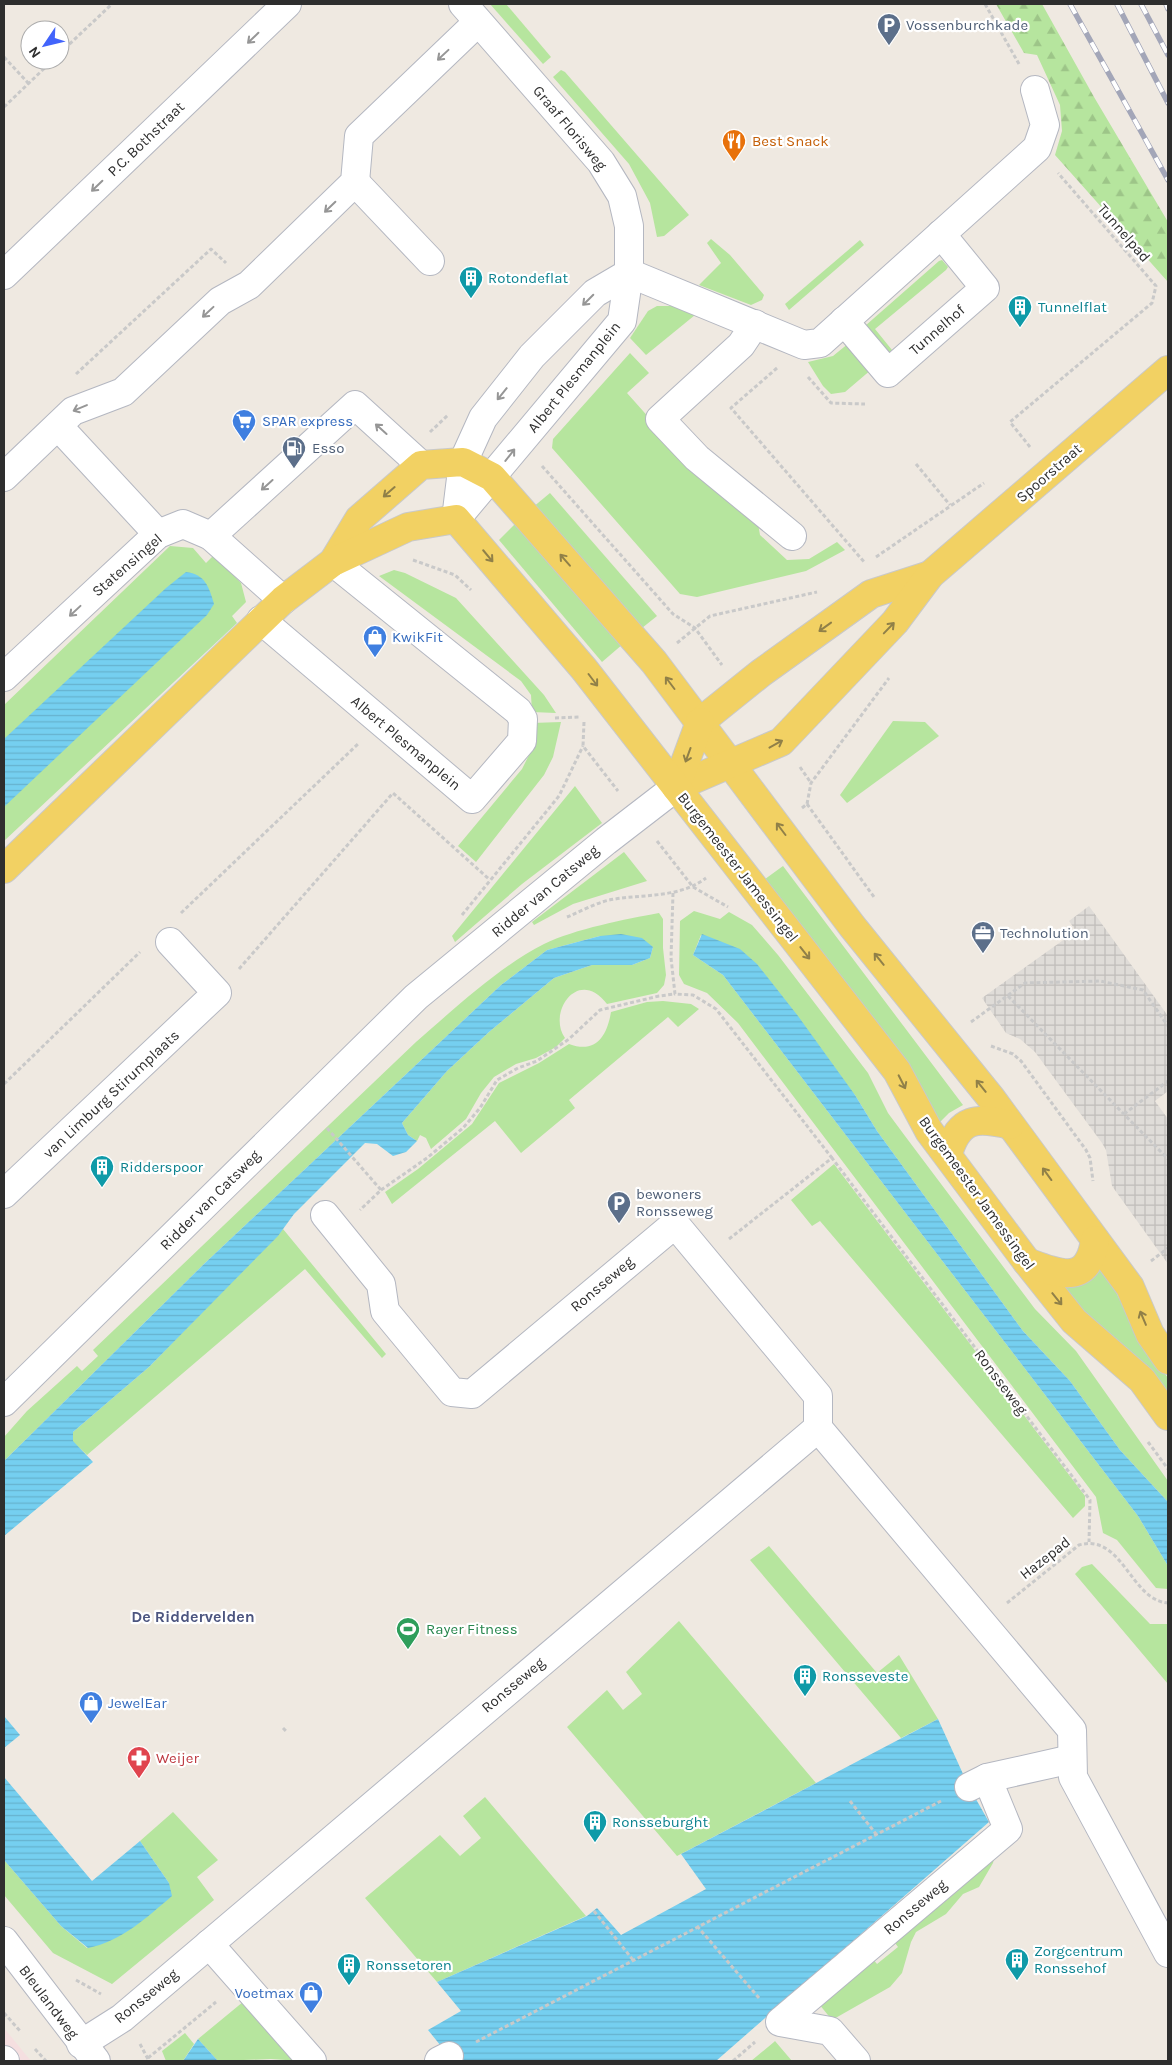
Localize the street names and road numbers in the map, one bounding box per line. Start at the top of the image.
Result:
street label: Graaf Florisweg [529,82,611,175]
street label: P.C. Bothstraat [104,98,188,180]
street label: Tunnelpad [1094,200,1154,266]
street label: Tunnelhof [905,300,969,359]
street label: Albert Plesmanplein [524,318,624,436]
street label: Spoorstraat [1013,439,1086,506]
street label: Statensingel [88,530,166,600]
street label: Albert Plesmanplein [347,692,465,794]
street label: Burgemeester Jamessingel [674,789,802,945]
street label: Ridder van Catsweg [488,841,603,941]
street label: van Limburg Stirumplaats [39,1026,183,1162]
street label: Burgemeester Jamessingel [915,1113,1039,1273]
street label: Ridder van Catsweg [156,1146,264,1254]
street label: Ronsseweg [567,1252,638,1316]
street label: Ronsseweg [971,1346,1032,1419]
street label: Hazepad [1016,1533,1074,1583]
street label: Ronsseweg [478,1653,549,1717]
street label: Ronsseweg [880,1875,951,1939]
street label: Bleulandweg [15,1962,83,2043]
street label: Ronsseweg [110,1964,182,2027]

